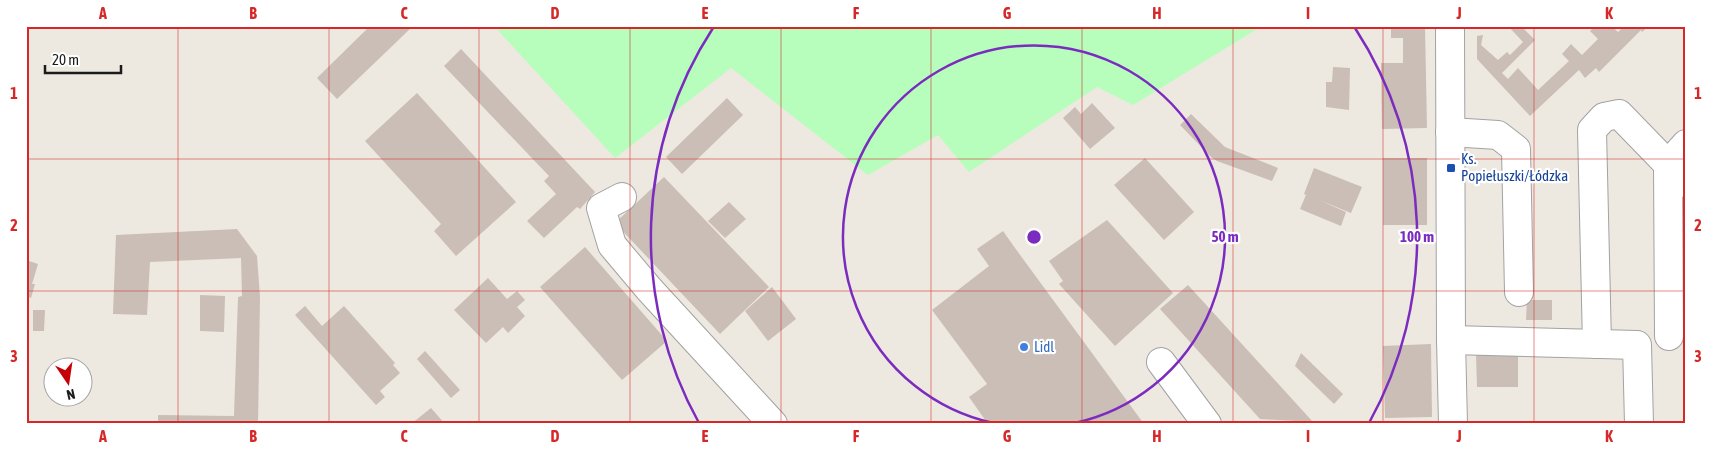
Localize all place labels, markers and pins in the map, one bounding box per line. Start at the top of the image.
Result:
place label: Ks. Popiełuszki/Łódzka [1461,150,1568,184]
marker: Ks. Popiełuszki/Łódzka [1445,162,1457,174]
centre of rings [1025,228,1043,246]
place label: Lidl [1034,338,1054,355]
marker: Lidl [1018,341,1030,353]

